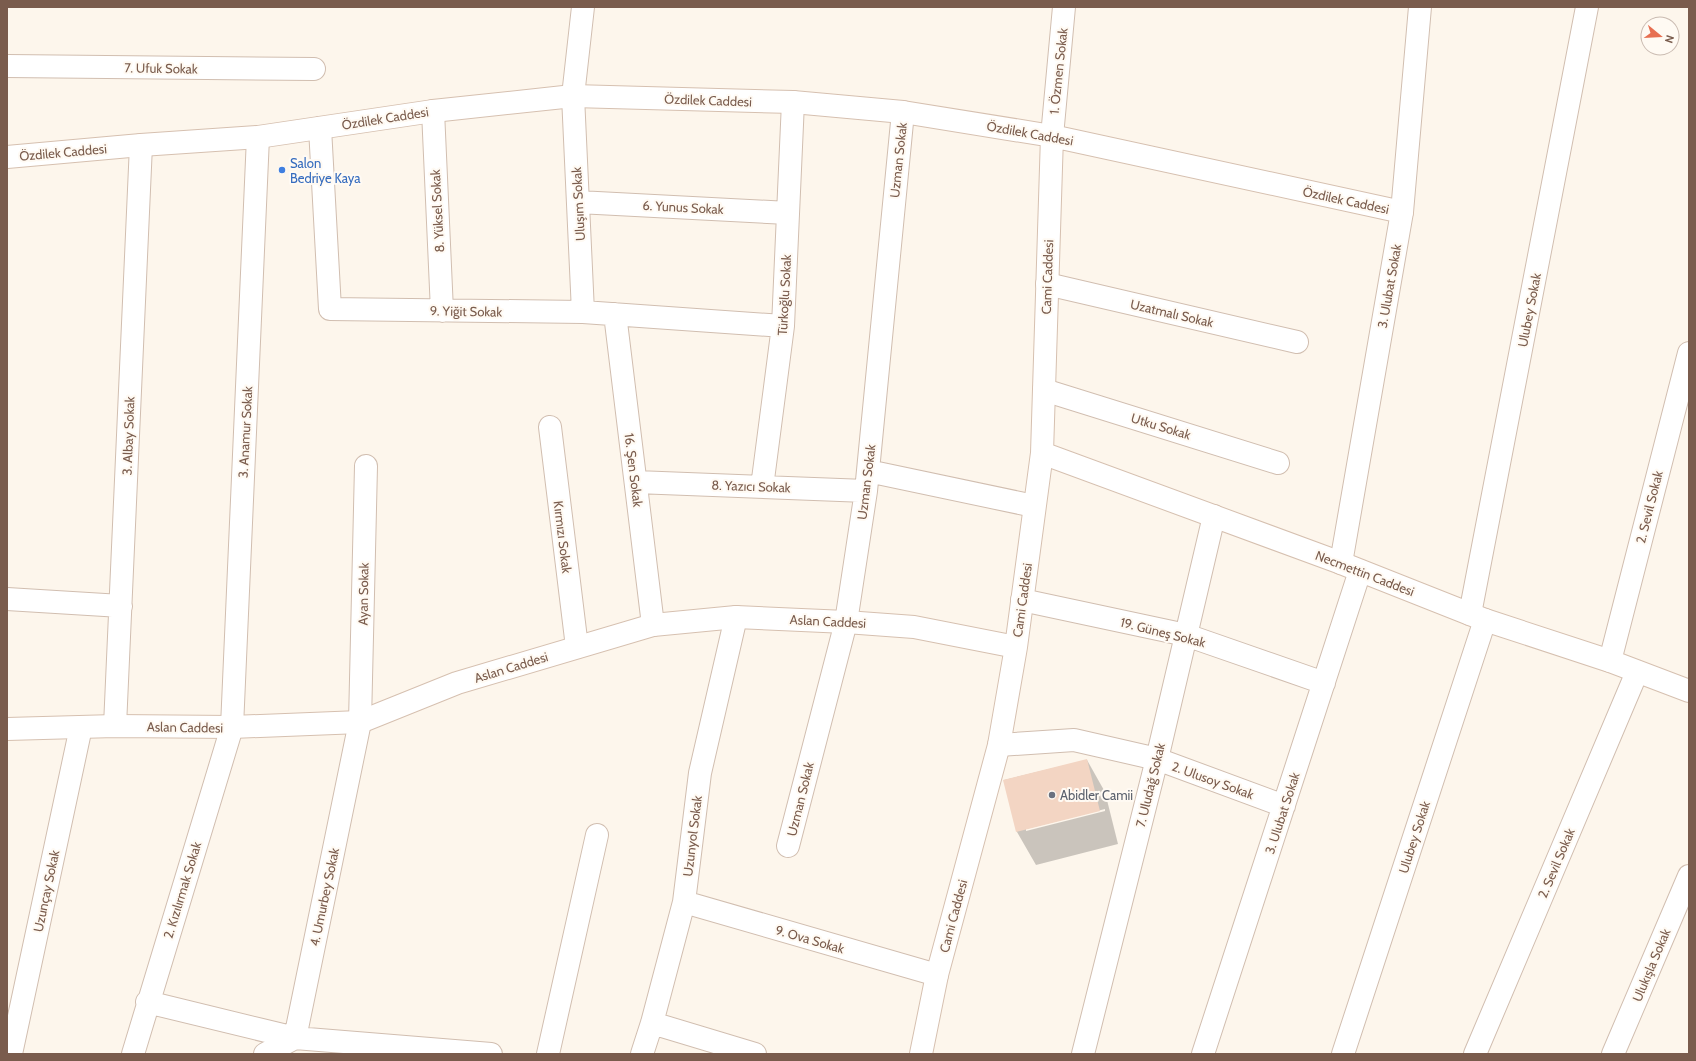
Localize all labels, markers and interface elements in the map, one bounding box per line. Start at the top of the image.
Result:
north arrow [1640,16,1680,56]
street label: 1. Özmen Sokak [1046,27,1071,115]
text: N [1662,33,1677,45]
street label: 7. Ufuk Sokak [124,59,198,77]
street label: Özdilek Caddesi [664,90,752,110]
street label: Özdilek Caddesi [340,103,430,133]
street label: Özdilek Caddesi [985,118,1075,148]
street label: Uzman Sokak [886,121,910,199]
street label: Özdilek Caddesi [19,140,107,164]
place label: Salon Bedriye Kaya [290,155,361,186]
marker: Salon Bedriye Kaya [277,165,287,175]
street label: Uluşım Sokak [568,166,588,241]
street label: 8. Yüksel Sokak [427,169,447,253]
street label: Özdilek Caddesi [1301,183,1391,217]
street label: 6. Yunus Sokak [642,197,724,217]
street label: Cami Caddesi [1038,239,1056,315]
street label: 3. Ulubat Sokak [1374,243,1404,329]
street label: Türkoğlu Sokak [774,254,794,336]
street label: Ulubey Sokak [1514,271,1544,348]
street label: Uzatmalı Sokak [1129,296,1215,330]
street label: 9. Yiğit Sokak [430,302,503,320]
street label: 3. Anamur Sokak [235,385,255,478]
street label: 3. Albay Sokak [119,396,137,476]
street label: Utku Sokak [1129,409,1193,443]
street label: 16. Şen Sokak [622,432,646,508]
street label: Uzman Sokak [853,443,879,521]
street label: 2. Sevil Sokak [1632,469,1666,545]
street label: 8. Yazıcı Sokak [711,477,791,495]
street label: Kırmızı Sokak [551,500,575,574]
street label: Necmettin Caddesi [1313,547,1417,599]
street label: Ayan Sokak [354,562,372,626]
street label: Cami Caddesi [1009,562,1035,638]
street label: Aslan Caddesi [789,611,867,631]
street label: 19. Güneş Sokak [1119,614,1207,650]
street label: Aslan Caddesi [472,648,550,686]
street label: Aslan Caddesi [147,718,223,736]
street label: 7. Uludağ Sokak [1132,741,1168,829]
street label: 2. Ulusoy Sokak [1170,758,1256,802]
street label: Uzman Sokak [783,760,817,838]
street label: 3. Ulubat Sokak [1261,770,1303,856]
place label: Abidler Camii [1060,787,1133,803]
marker: Abidler Camii [1047,790,1057,800]
street label: Uzunyol Sokak [679,794,705,877]
street label: Ulubey Sokak [1395,799,1433,875]
street label: 2. Sevil Sokak [1534,825,1578,900]
street label: 2. Kızılırmak Sokak [160,839,204,940]
street label: 4. Umurbey Sokak [306,846,342,948]
street label: Uzunçay Sokak [30,848,63,933]
street label: Cami Caddesi [936,878,970,954]
street label: 9. Ova Sokak [774,922,846,956]
street label: Ulukışla Sokak [1628,926,1674,1004]

